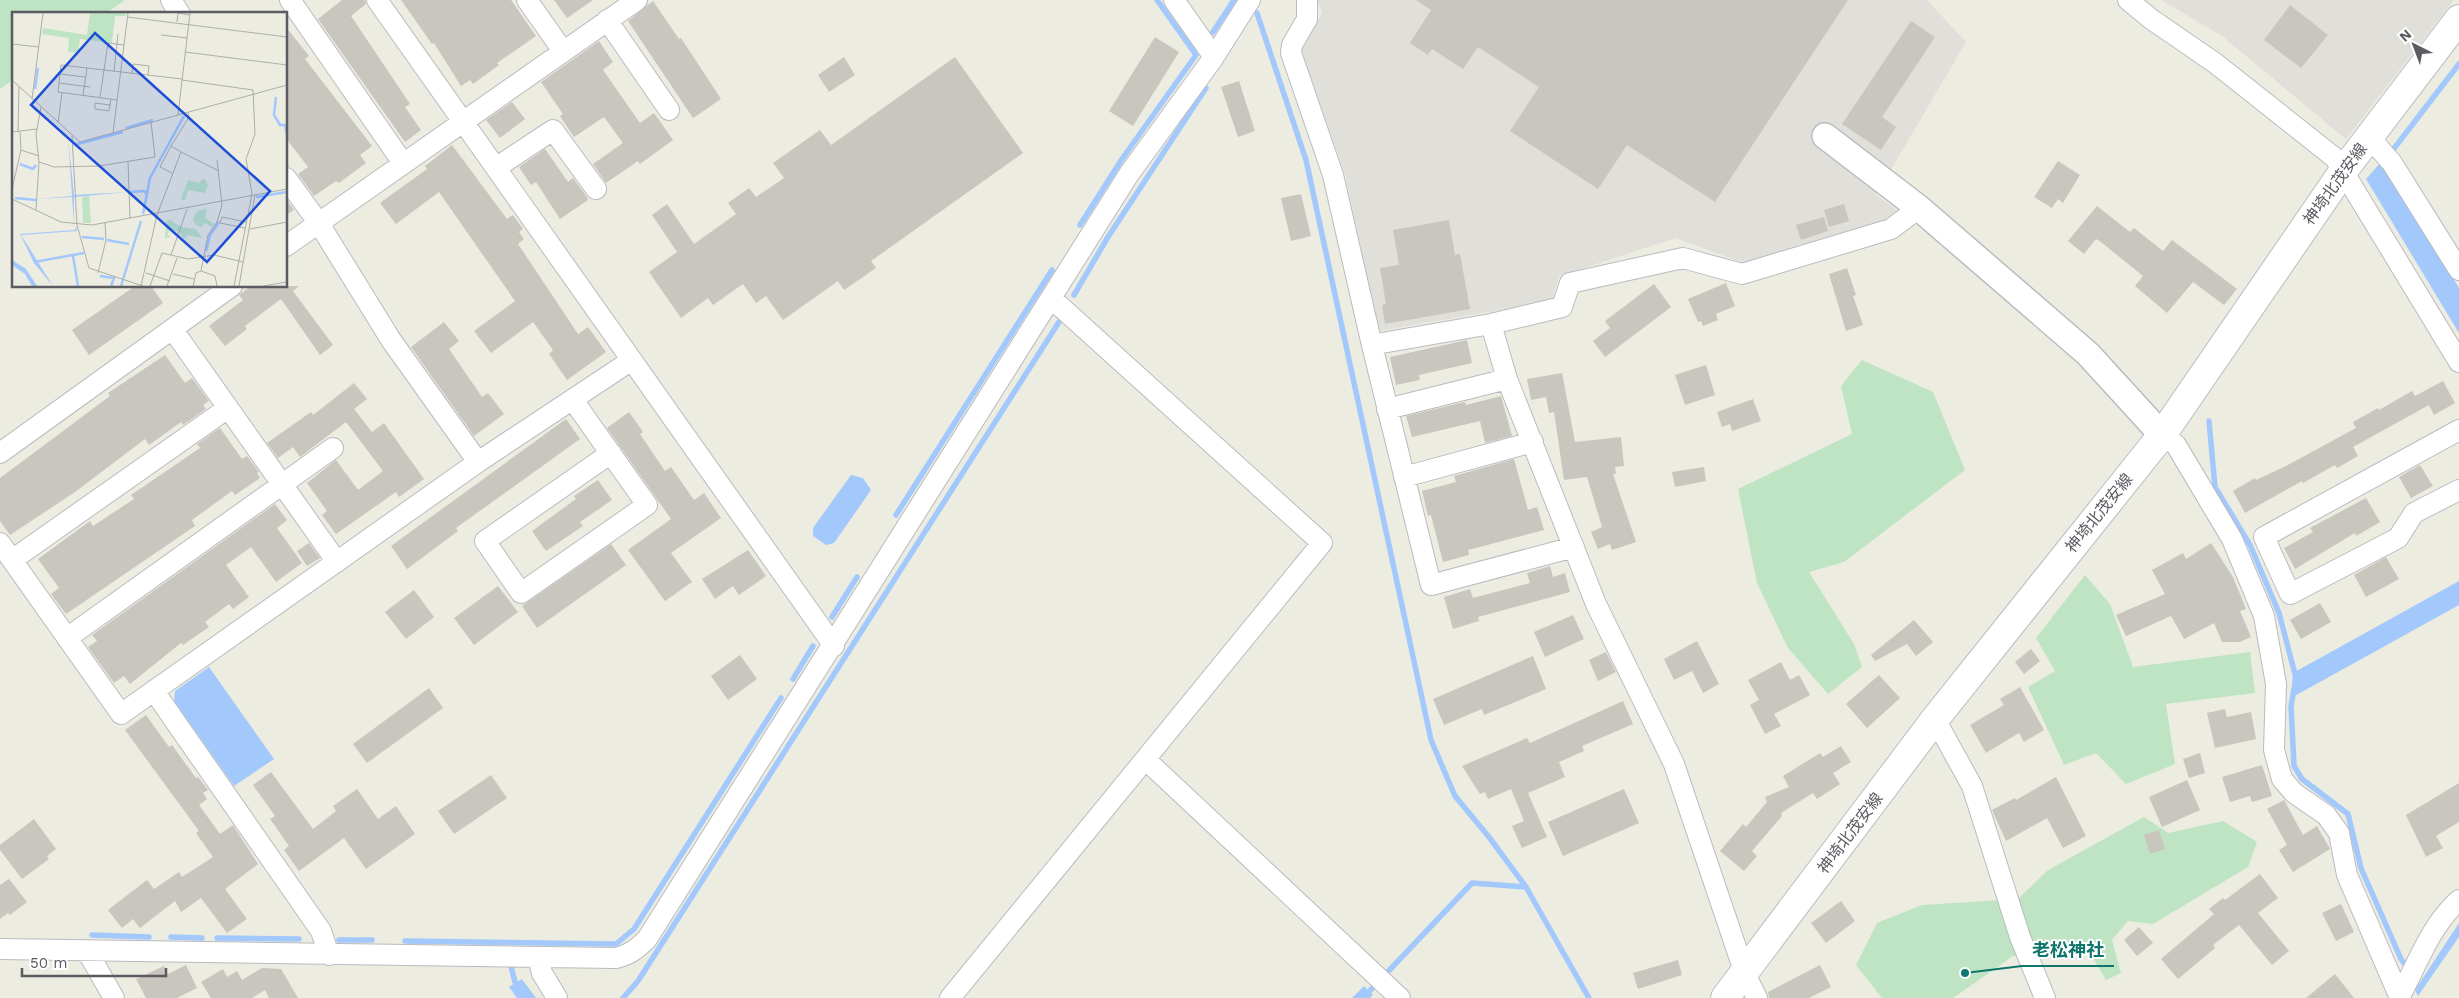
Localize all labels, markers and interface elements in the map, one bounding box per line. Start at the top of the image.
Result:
inset map [12,12,288,288]
north arrow [2389,20,2439,70]
text: N [2396,26,2415,45]
street label: 神埼北茂安線 [2299,140,2371,228]
street label: 神埼北茂安線 [2061,470,2137,556]
street label: 神埼北茂安線 [1814,789,1886,877]
callout: 老松神社 [2022,933,2114,966]
text: 老松神社 [2032,939,2104,960]
scale bar [22,946,166,978]
text: 50 m [30,954,67,972]

